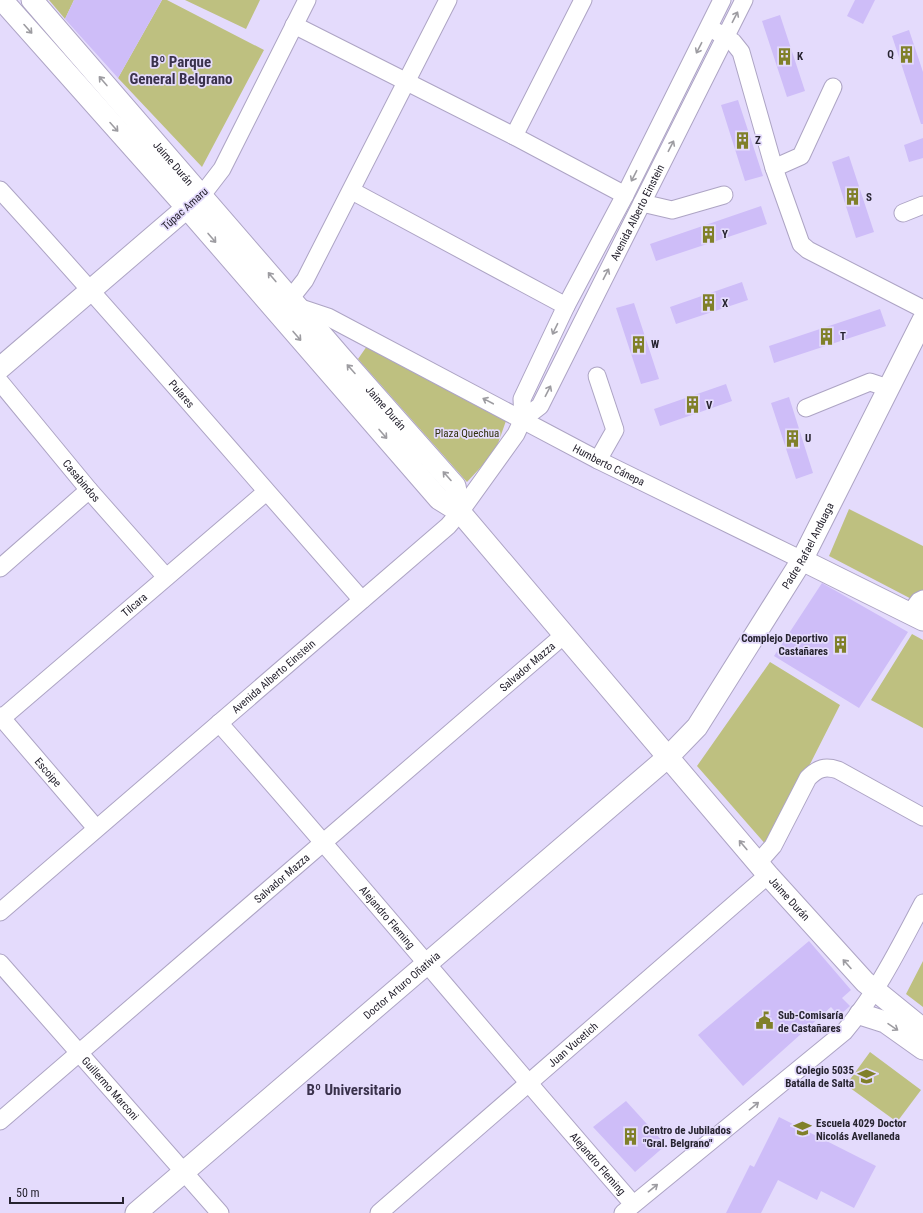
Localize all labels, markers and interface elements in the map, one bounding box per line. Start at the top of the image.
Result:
one-way arrow [732,11,739,23]
one-way arrow [23,24,33,34]
one-way arrow [695,41,702,53]
building icon: Q [897,44,917,64]
building icon: K [774,46,794,66]
place label: Q [887,48,894,61]
place label: K [797,50,804,63]
district label: Bº Parque General Belgrano [129,53,233,88]
one-way arrow [98,76,108,86]
one-way arrow [109,121,118,131]
building icon: Z [732,130,752,150]
place label: Z [755,134,761,147]
street label: Jaime Durán [151,138,196,188]
one-way arrow [667,140,675,152]
street label: Avenida Alberto Einstein [608,162,667,263]
one-way arrow [630,170,638,182]
street label: Túpac Amaru [159,185,211,233]
building icon: S [843,187,863,207]
place label: S [866,191,872,204]
building icon: Y [699,224,719,244]
place label: Y [722,228,728,241]
one-way arrow [208,233,217,243]
one-way arrow [603,269,610,281]
one-way arrow [268,272,277,283]
building icon: X [699,293,719,313]
place label: X [722,297,728,310]
one-way arrow [551,323,558,335]
building icon: T [817,326,837,346]
place label: T [840,330,846,343]
one-way arrow [293,331,302,341]
building icon: W [628,334,648,354]
place label: W [651,338,660,351]
one-way arrow [347,364,356,374]
street label: Pulares [166,377,197,410]
street label: Jaime Durán [363,383,409,433]
one-way arrow [545,385,552,397]
building icon: V [683,395,703,415]
one-way arrow [483,397,495,404]
place label: V [706,399,713,412]
park label: Plaza Quechua [435,427,499,440]
building icon: U [782,428,802,448]
one-way arrow [378,429,387,439]
place label: U [805,432,811,445]
street label: Humberto Cánepa [571,441,647,488]
street label: Casabindos [60,457,103,505]
one-way arrow [443,471,452,482]
street label: Padre Rafael Anduaga [779,500,836,591]
street label: Tilcara [119,590,150,619]
place label: Complejo Deportivo Castañares [741,632,829,658]
building icon: Complejo Deportivo Castañares [831,634,851,654]
street label: Avenida Alberto Einstein [229,637,318,716]
street label: Salvador Mazza [497,639,558,694]
street label: Escoipe [32,755,64,789]
one-way arrow [738,840,747,851]
street label: Salvador Mazza [251,851,312,906]
street label: Jaime Durán [766,874,813,923]
street label: Alejandro Fleming [357,883,418,951]
street label: Doctor Arturo Oñativia [361,949,443,1022]
one-way arrow [843,958,852,969]
place label: Sub-Comisaría de Castañares [778,1009,843,1035]
public building icon: Sub-Comisaría de Castañares [755,1011,775,1031]
street label: Juan Vucetich [545,1019,601,1070]
one-way arrow [888,1023,899,1031]
street label: Guillermo Marconi [79,1054,142,1123]
place label: Colegio 5035 Batalla de Salta [785,1064,854,1090]
school or university icon: Colegio 5035 Batalla de Salta [857,1066,877,1086]
district label: Bº Universitario [307,1081,401,1099]
one-way arrow [748,1101,759,1110]
place label: Escuela 4029 Doctor Nicolás Avellaneda [816,1117,907,1143]
school or university icon: Escuela 4029 Doctor Nicolás Avellaneda [793,1119,813,1139]
place label: Centro de Jubilados "Gral. Belgrano" [643,1124,731,1150]
building icon: Centro de Jubilados "Gral. Belgrano" [620,1126,640,1146]
street label: Alejandro Fleming [567,1130,628,1197]
scale bar [10,1179,123,1205]
one-way arrow [648,1184,658,1193]
text: 50 m [16,1186,40,1200]

